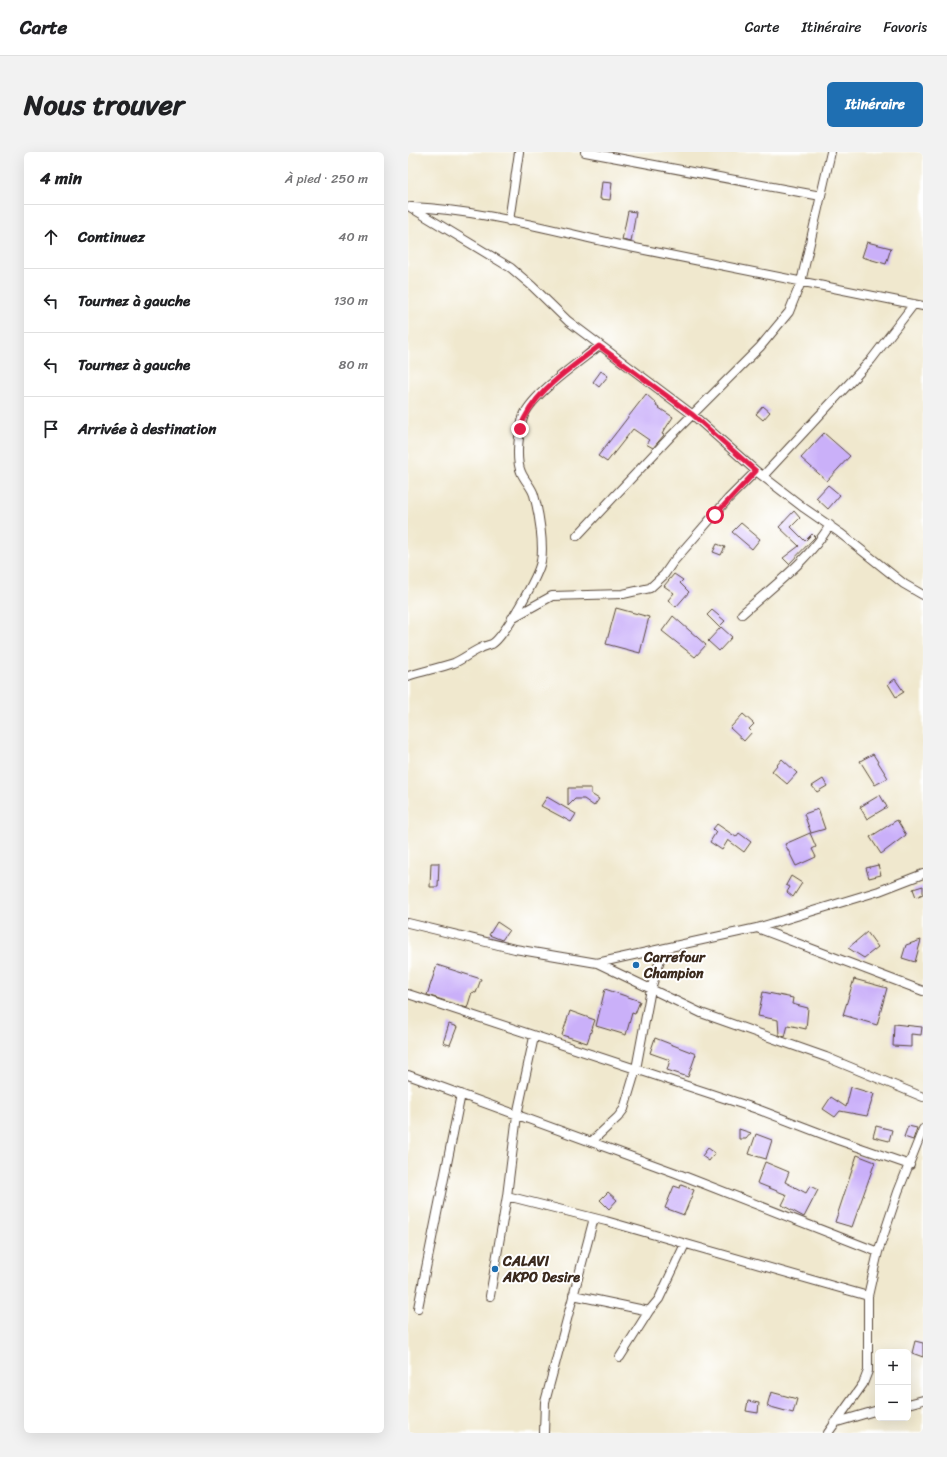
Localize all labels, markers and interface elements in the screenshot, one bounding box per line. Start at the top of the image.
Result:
text: Carte [20,11,67,44]
text: Carte [745,15,780,40]
text: Itinéraire [802,15,861,40]
text: Favoris [883,15,927,40]
text: Nous trouver [24,80,184,129]
button: Itinéraire [827,82,923,127]
text: 4 min [40,163,82,193]
text: À pied · 250 m [285,167,368,190]
text: Continuez [78,224,145,250]
text: 40 m [338,225,368,248]
icon: ahead [40,226,62,248]
text: Tournez à gauche [78,288,190,314]
text: 130 m [334,289,368,312]
icon: left [40,290,62,312]
text: Tournez à gauche [78,352,190,378]
text: 80 m [339,353,368,376]
icon: left [40,354,62,376]
text: Arrivée à destination [78,416,216,442]
icon: arrive [40,418,62,440]
route end [511,420,529,438]
route start [706,506,724,524]
place label: Carrefour Champion [643,945,706,986]
marker: Carrefour Champion [631,960,641,970]
place label: CALAVI AKPO Desire [502,1249,580,1290]
marker: CALAVI AKPO Desire [490,1264,500,1274]
map controls [875,1349,911,1421]
button: + [875,1349,911,1385]
button: − [875,1385,911,1421]

